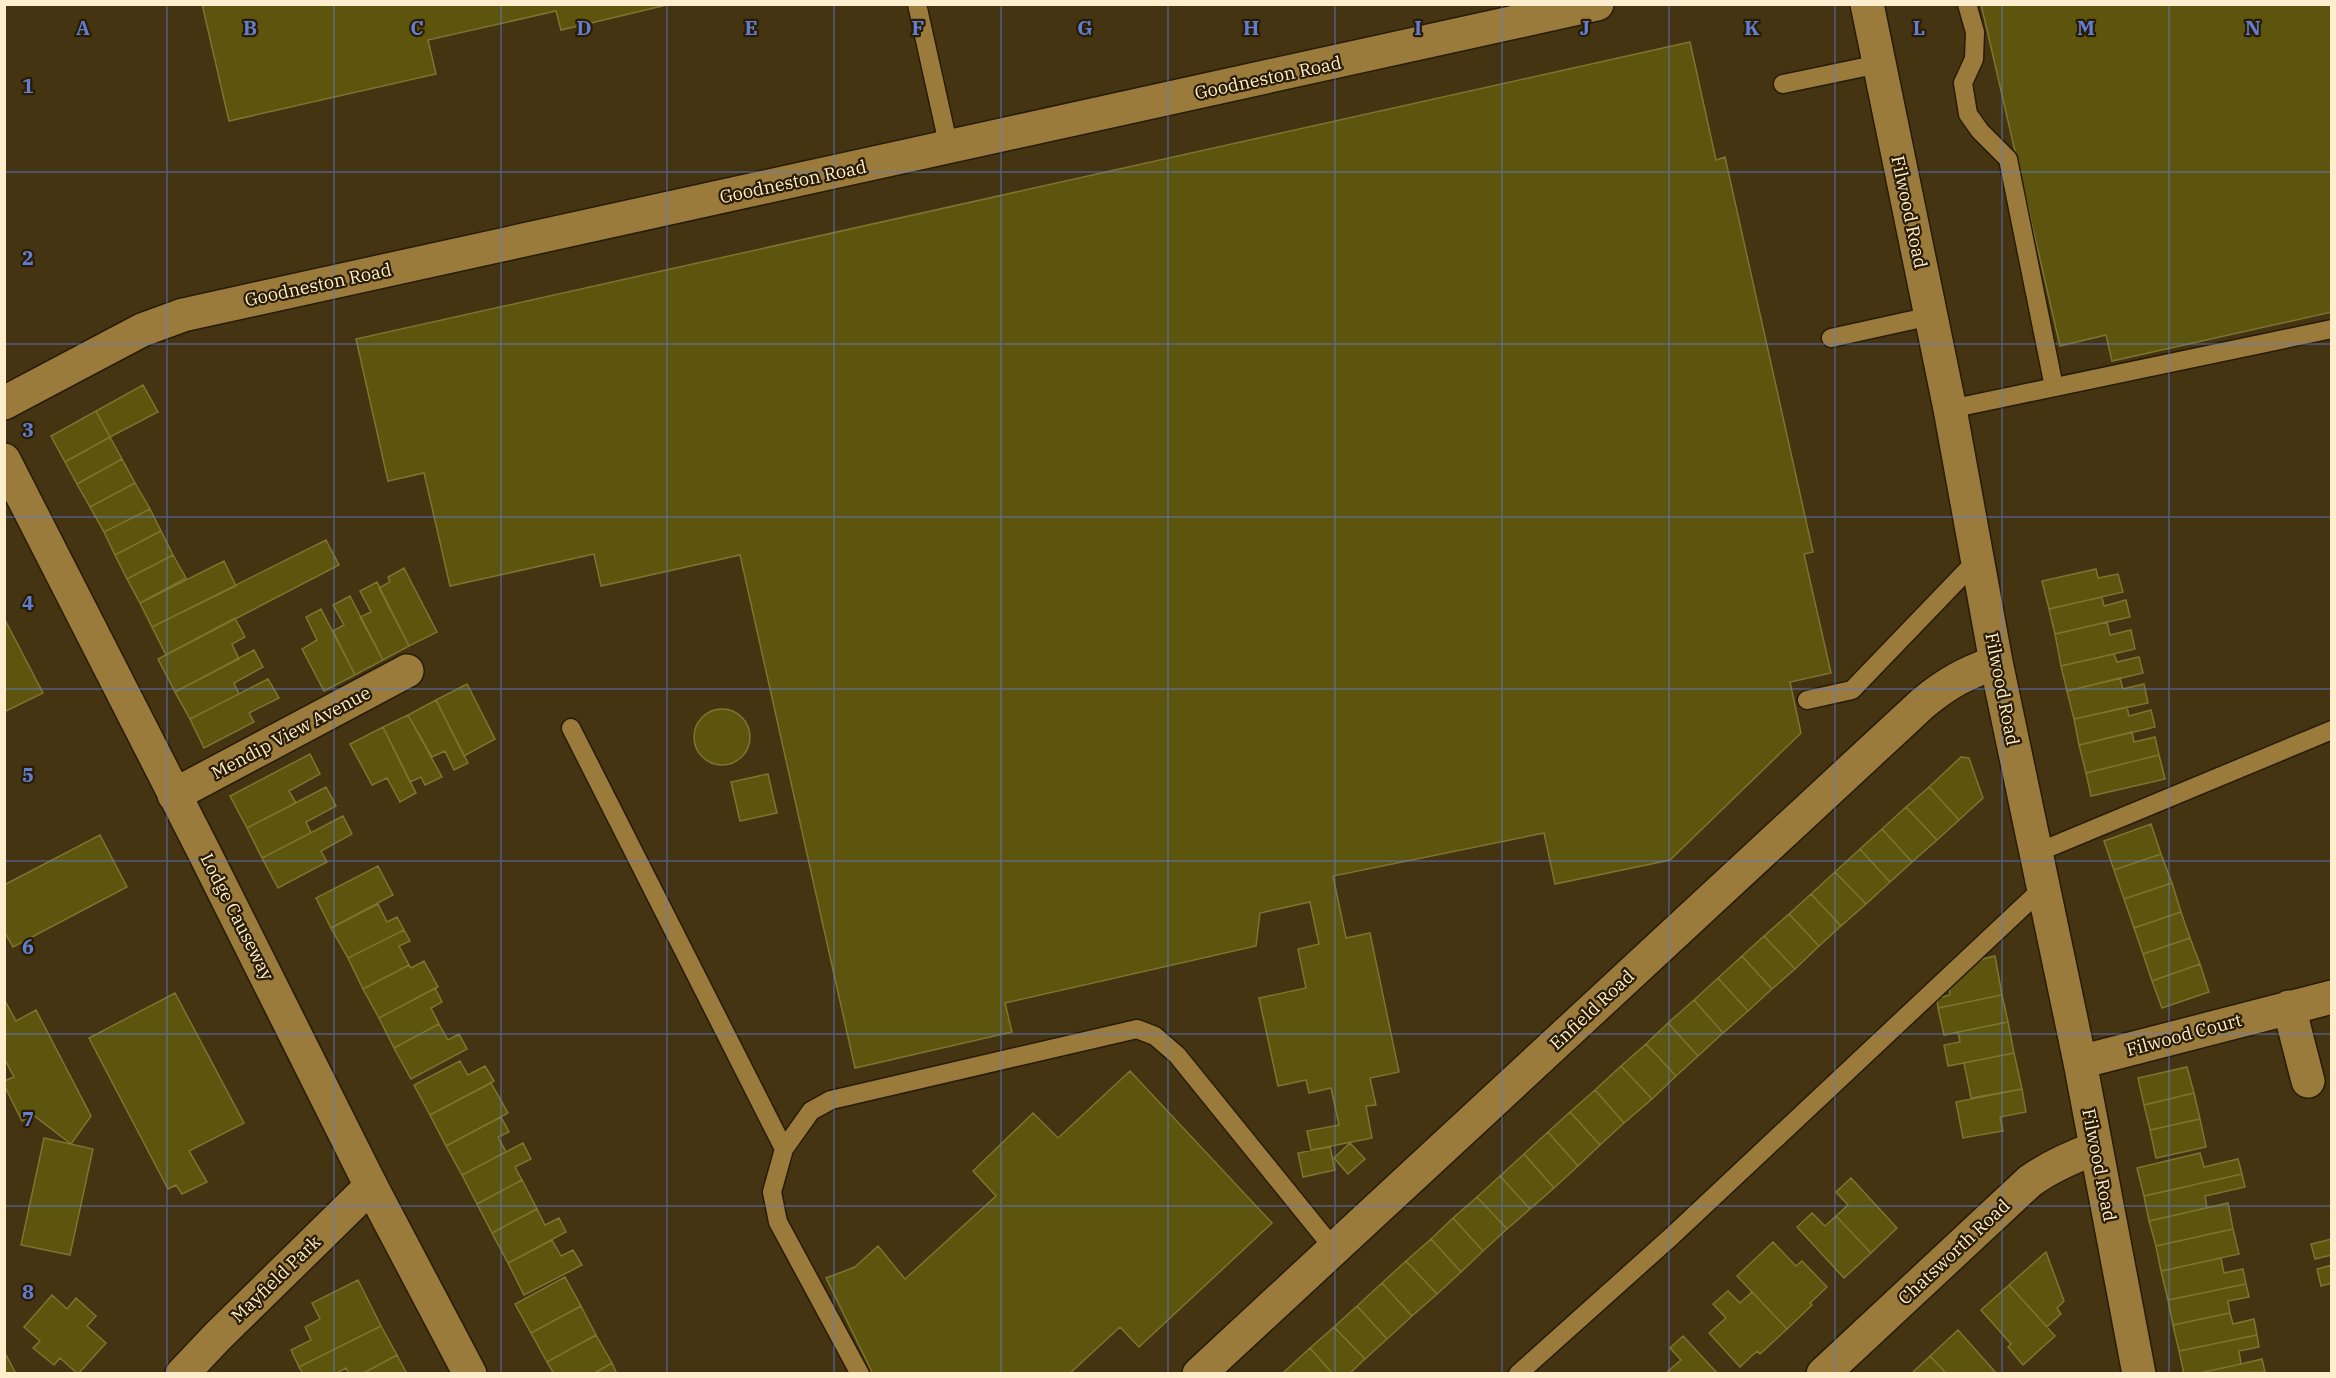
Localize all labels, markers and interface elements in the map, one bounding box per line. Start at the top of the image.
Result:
text: A [76,14,90,41]
text: B [243,14,257,41]
text: C [410,14,424,41]
text: D [576,14,592,41]
text: E [744,14,758,41]
text: F [912,14,924,41]
text: G [1077,14,1093,41]
text: H [1243,14,1259,41]
text: I [1414,14,1422,41]
text: J [1580,14,1590,41]
text: K [1744,14,1760,41]
text: L [1913,14,1925,41]
text: M [2077,14,2095,41]
text: N [2245,14,2261,41]
street label: Goodneston Road [1192,51,1343,104]
text: 1 [22,72,34,99]
street label: Filwood Road [1886,154,1933,270]
street label: Goodneston Road [717,155,868,208]
text: 2 [22,244,34,271]
street label: Goodneston Road [242,258,393,311]
text: 3 [22,416,34,443]
text: 4 [22,589,34,616]
street label: Filwood Road [1980,631,2025,747]
street label: Mendip View Avenue [207,681,374,784]
text: 5 [22,761,34,788]
street label: Lodge Causeway [196,849,280,984]
text: 6 [22,933,34,960]
street label: Enfield Road [1544,965,1639,1055]
street label: Filwood Court [2123,1008,2244,1061]
text: 7 [22,1105,34,1132]
street label: Filwood Road [2077,1107,2122,1223]
street label: Chatsworth Road [1893,1194,2014,1309]
street label: Mayfield Park [226,1230,326,1327]
text: 8 [22,1278,34,1305]

